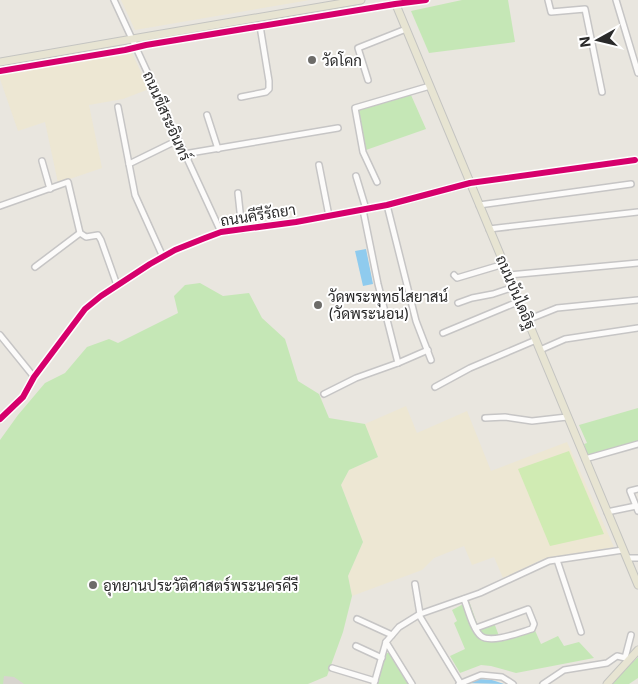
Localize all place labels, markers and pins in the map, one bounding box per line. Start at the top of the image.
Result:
place label: วัดโคก [322,51,362,70]
marker: วัดโคก [306,54,318,66]
place label: วัดพระพุทธไสยาสน์ (วัดพระนอน) [328,287,448,323]
marker: วัดพระพุทธไสยาสน์ (วัดพระนอน) [312,299,324,311]
place label: อุทยานประวัติศาสตร์พระนครคีรี [103,576,299,597]
marker: อุทยานประวัติศาสตร์พระนครคีรี [87,579,99,591]

